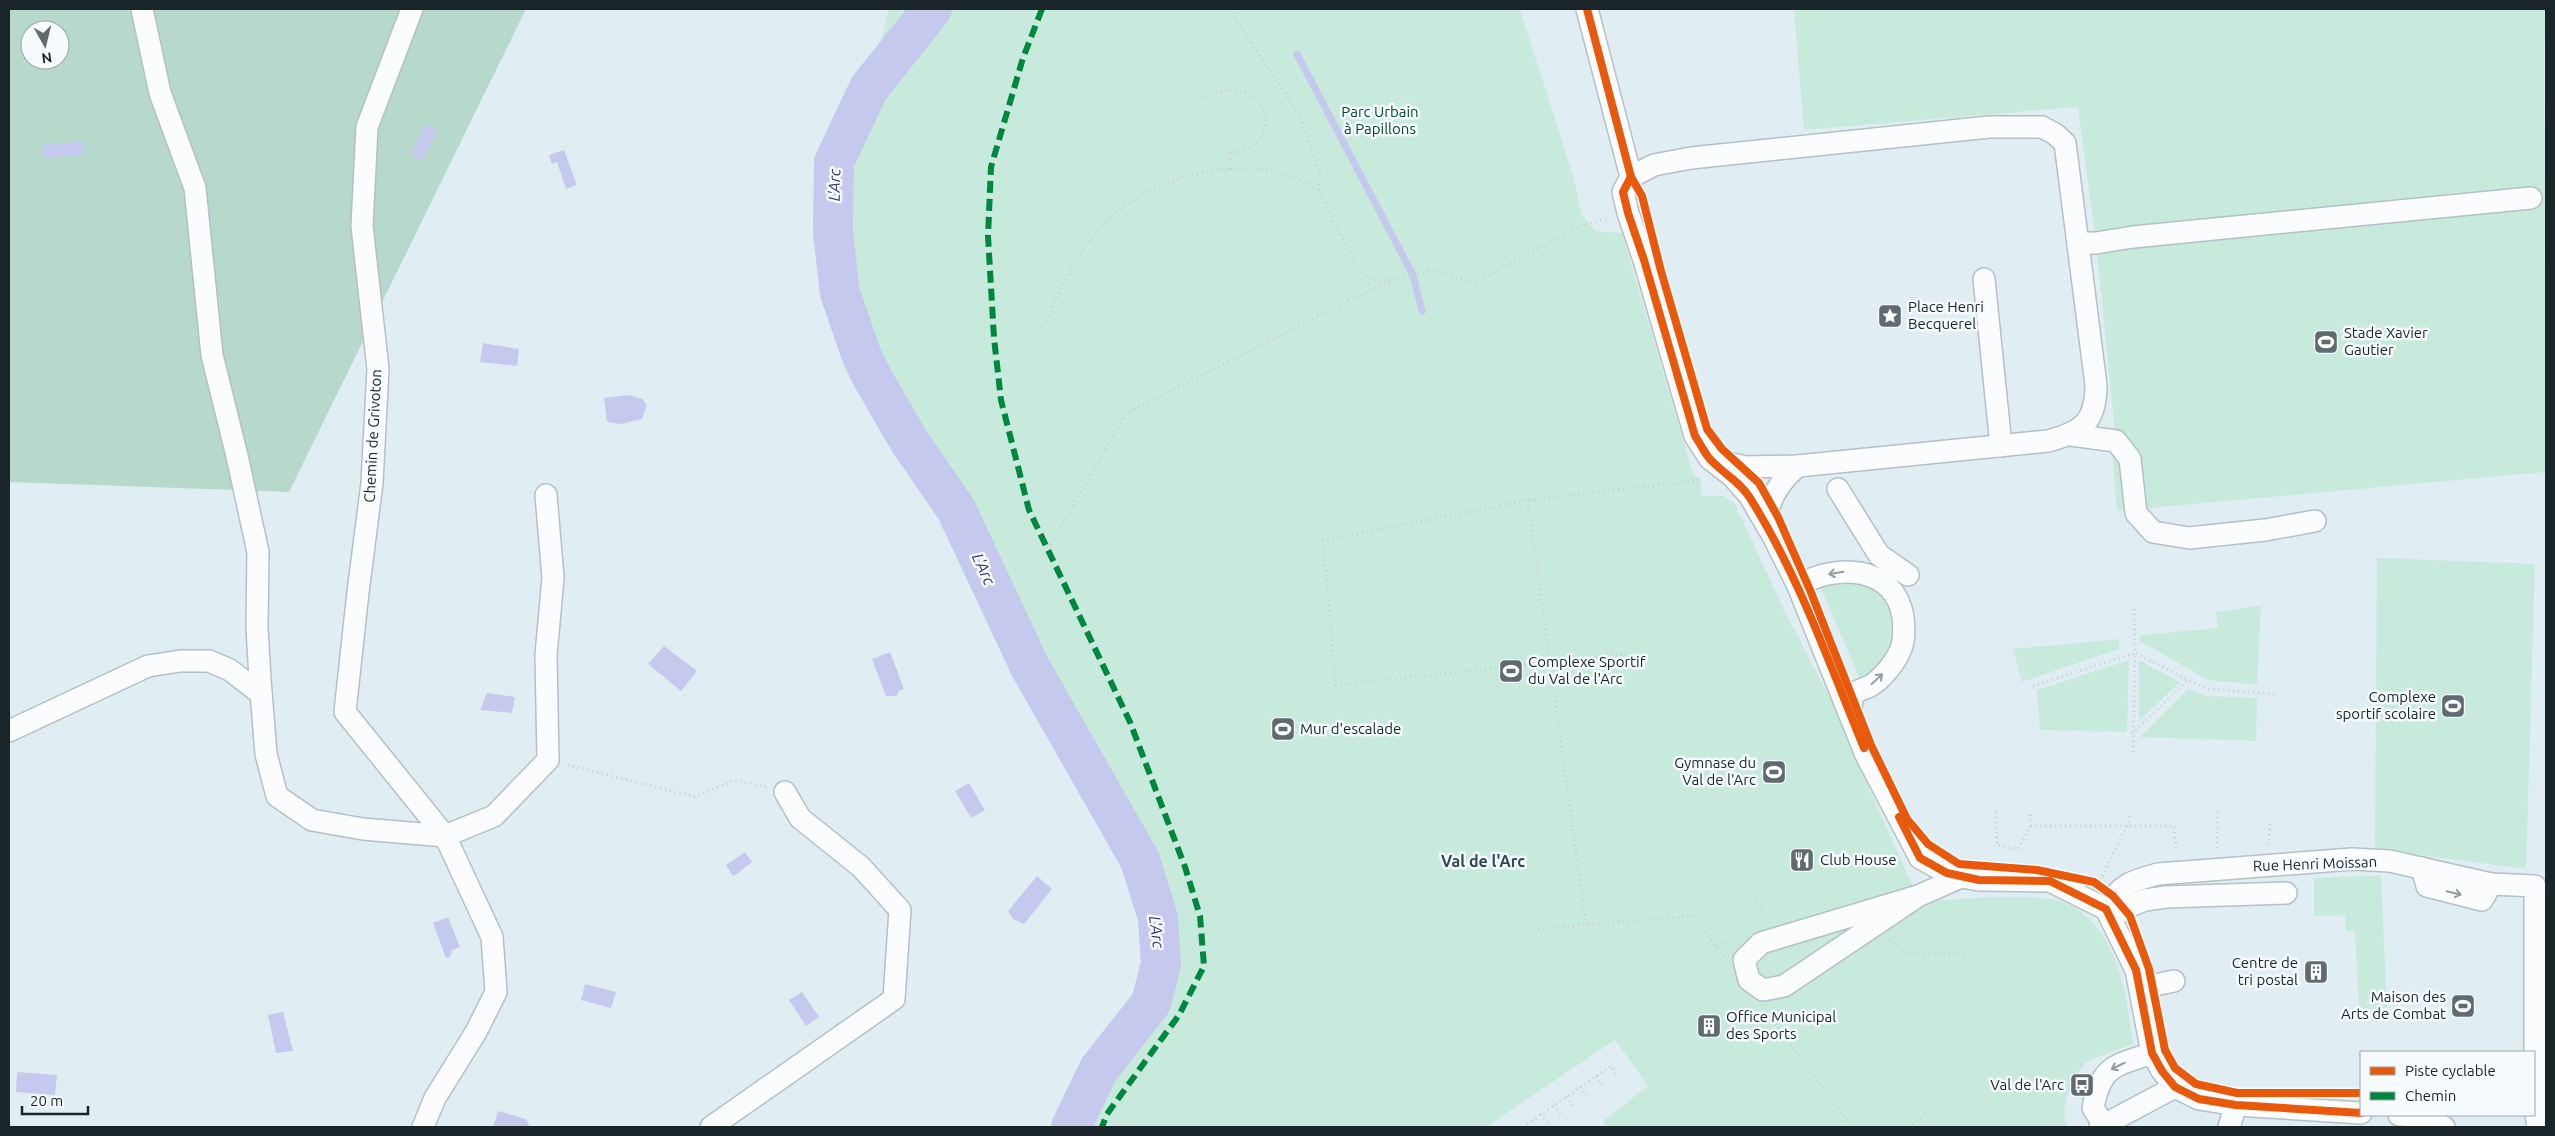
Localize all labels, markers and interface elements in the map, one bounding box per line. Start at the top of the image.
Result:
north arrow [20,20,70,70]
text: N [41,49,53,67]
park label: Parc Urbain à Papillons [1341,103,1419,137]
water label: L'Arc [825,168,843,202]
place label: Place Henri Becquerel [1908,298,1984,332]
place icon: Place Henri Becquerel [1877,303,1903,329]
place label: Stade Xavier Gautier [2344,324,2428,358]
sports icon: Stade Xavier Gautier [2313,329,2339,355]
street label: Chemin de Grivoton [361,369,384,503]
water label: L'Arc [969,550,999,588]
one-way arrow [1828,569,1844,579]
place label: Complexe Sportif du Val de l'Arc [1528,653,1646,687]
sports icon: Complexe Sportif du Val de l'Arc [1498,658,1524,684]
one-way arrow [1870,674,1883,686]
place label: Complexe sportif scolaire [2336,688,2436,722]
sports icon: Complexe sportif scolaire [2440,693,2466,719]
sports icon: Mur d'escalade [1270,716,1296,742]
place label: Mur d'escalade [1300,720,1401,737]
place label: Gymnase du Val de l'Arc [1674,754,1756,788]
sports icon: Gymnase du Val de l'Arc [1761,759,1787,785]
restaurant icon: Club House [1789,847,1815,873]
place label: Club House [1820,851,1897,868]
district label: Val de l'Arc [1441,852,1525,870]
street label: Rue Henri Moissan [2252,853,2377,874]
one-way arrow [2445,889,2461,898]
water label: L'Arc [1146,915,1168,950]
place label: Centre de tri postal [2232,954,2298,988]
building icon: Centre de tri postal [2303,959,2329,985]
place label: Maison des Arts de Combat [2341,988,2446,1022]
sports icon: Maison des Arts de Combat [2450,993,2476,1019]
place label: Office Municipal des Sports [1726,1008,1836,1042]
building icon: Office Municipal des Sports [1696,1013,1722,1039]
legend [2360,1051,2535,1116]
one-way arrow [2111,1061,2126,1071]
text: Piste cyclable [2405,1062,2496,1079]
bus stop icon: Val de l'Arc [2069,1072,2095,1098]
place label: Val de l'Arc [1990,1076,2064,1093]
scale bar [22,1084,89,1116]
text: Chemin [2405,1087,2456,1104]
text: 20 m [30,1092,63,1109]

